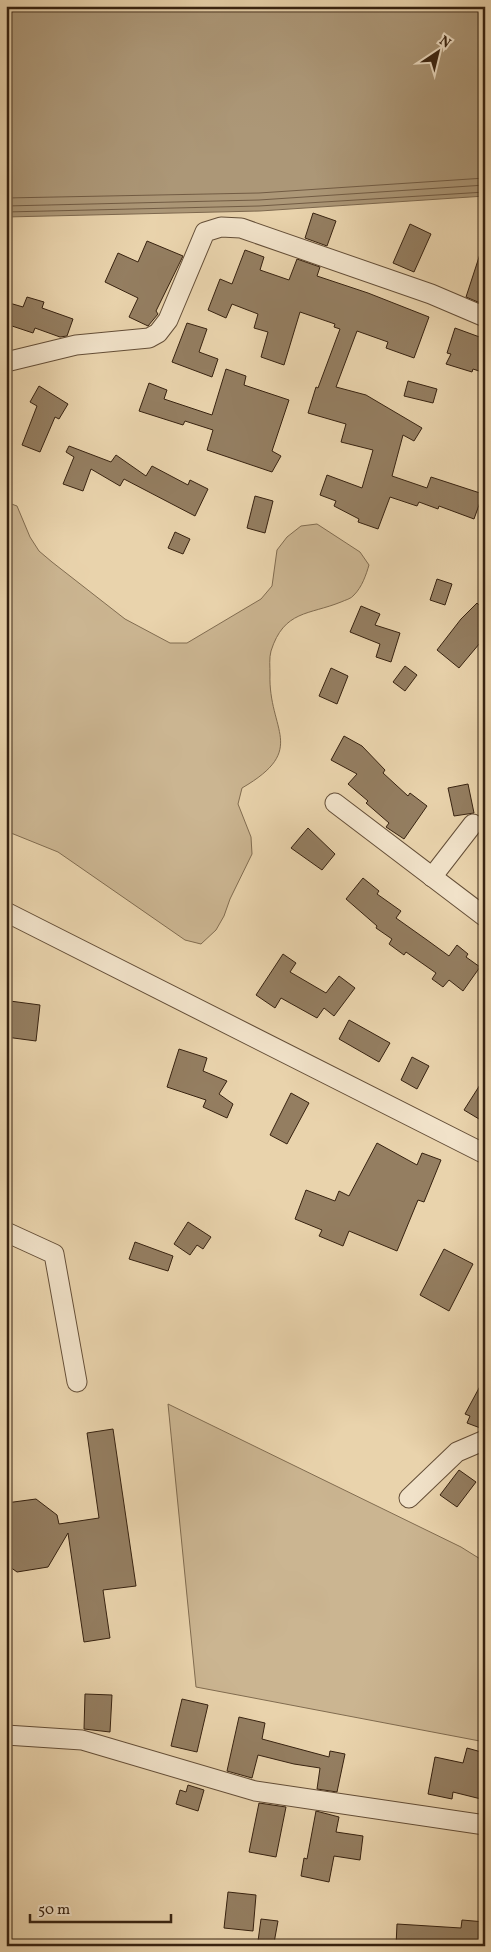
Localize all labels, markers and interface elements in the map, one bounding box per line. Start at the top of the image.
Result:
north arrow [414,28,464,78]
text: N [435,32,454,53]
scale bar [30,1892,171,1924]
text: 50 m [38,1900,70,1921]

